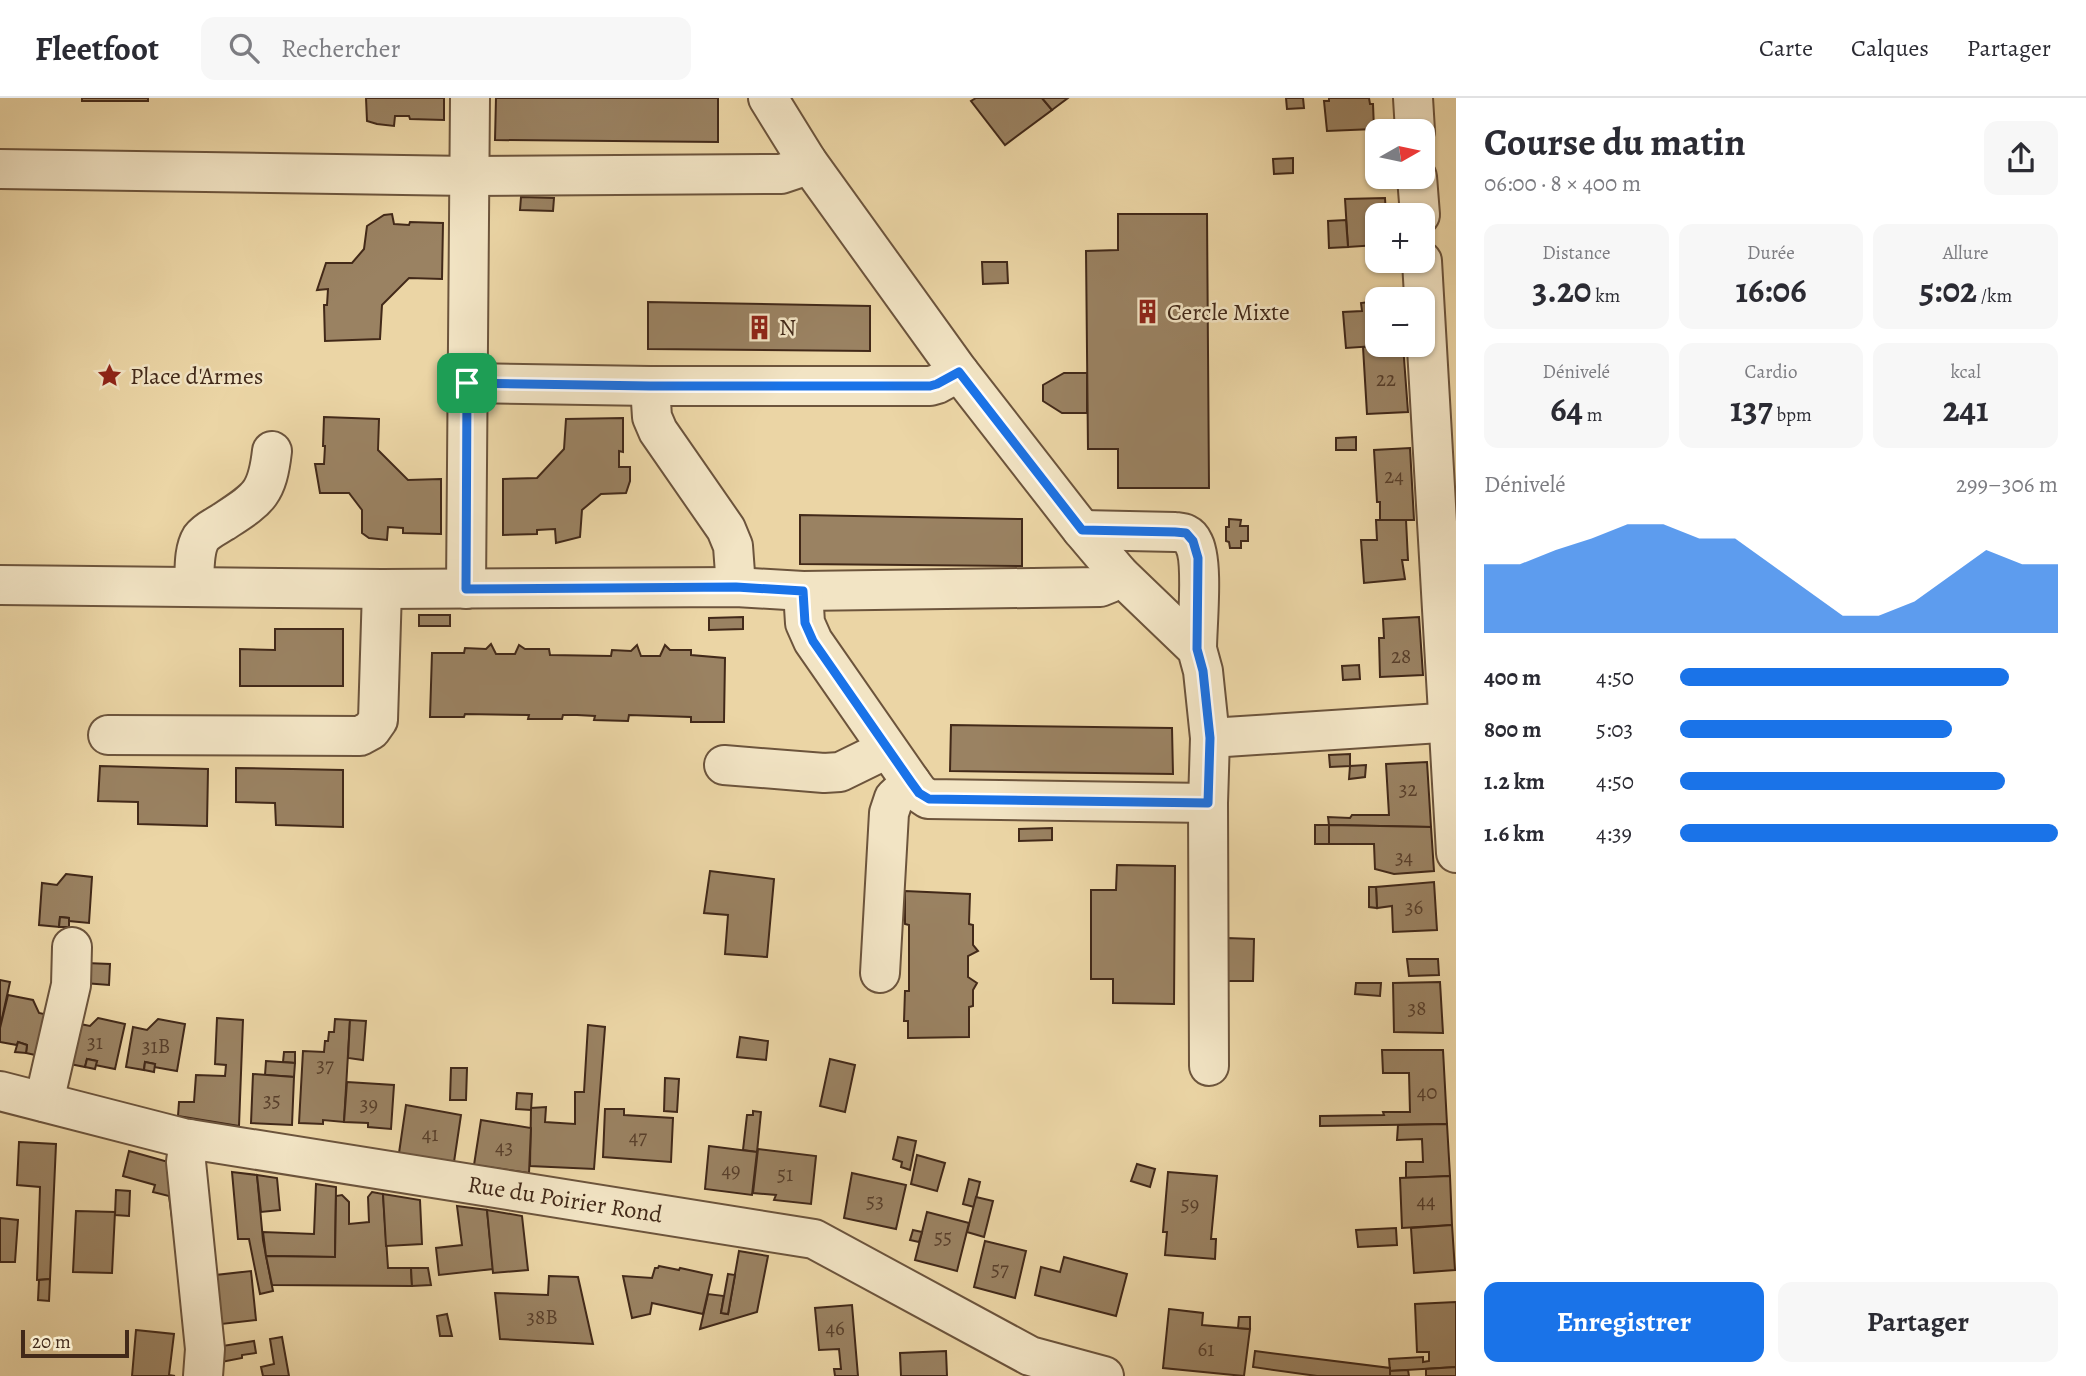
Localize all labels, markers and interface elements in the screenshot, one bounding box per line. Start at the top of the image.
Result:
search box [201,17,691,80]
text: Fleetfoot [35,26,159,71]
icon: search [225,29,263,67]
text: Rechercher [281,31,400,66]
text: Carte [1759,32,1813,64]
text: Calques [1851,32,1929,64]
text: Partager [1967,32,2051,64]
text: Course du matin [1484,116,1746,168]
north arrow [1365,119,1435,189]
map controls [1365,119,1435,357]
button: share [1984,121,2058,195]
text: 06:00 · 8 × 400 m [1484,168,1641,199]
button: + [1365,203,1435,273]
text: Distance [1542,240,1610,266]
text: Durée [1747,240,1795,266]
text: Allure [1943,240,1989,266]
text: 3.20 [1532,266,1591,314]
text: 16:06 [1735,266,1807,314]
text: 5:02 [1919,266,1977,314]
text: km [1591,283,1620,309]
text: /km [1977,283,2012,309]
button: − [1365,287,1435,357]
place label: Cercle Mixte [1167,296,1290,328]
building icon: Cercle Mixte [1133,298,1161,326]
place label: N [779,311,796,343]
building icon: N [745,313,773,341]
pin [437,353,497,413]
text: Dénivelé [1543,359,1610,385]
text: Cardio [1745,359,1797,385]
text: kcal [1950,359,1981,385]
place label: Place d'Armes [130,360,263,392]
place icon: Place d'Armes [96,362,124,390]
icon: arrive [448,364,486,402]
house number: 22 [1376,365,1396,393]
text: 64 [1550,385,1583,433]
text: 137 [1730,385,1773,433]
text: 241 [1943,385,1989,433]
text: m [1583,402,1603,428]
text: bpm [1773,402,1812,428]
house number: 24 [1384,462,1404,490]
text: Dénivelé [1484,469,1566,500]
text: 299–306 m [1956,469,2058,500]
house number: 28 [1391,642,1411,670]
text: 400 m [1484,662,1541,693]
text: 4:50 [1596,662,1634,693]
text: 800 m [1484,714,1541,745]
text: 5:03 [1596,714,1633,745]
text: 1.2 km [1484,766,1545,797]
text: 4:50 [1596,766,1634,797]
house number: 32 [1399,775,1417,803]
text: 1.6 km [1484,818,1544,849]
text: 4:39 [1596,818,1632,849]
house number: 34 [1395,843,1413,871]
house number: 36 [1405,893,1424,921]
house number: 38 [1408,994,1426,1022]
house number: 31 [87,1028,103,1056]
house number: 31B [142,1032,170,1060]
house number: 37 [316,1051,334,1079]
house number: 40 [1417,1078,1437,1106]
house number: 35 [263,1086,281,1114]
house number: 39 [360,1090,378,1118]
house number: 41 [422,1120,438,1148]
house number: 47 [629,1123,647,1151]
house number: 43 [495,1133,513,1161]
house number: 49 [721,1156,741,1184]
house number: 51 [777,1160,793,1188]
street label: Rue du Poirier Rond [466,1168,665,1231]
house number: 53 [866,1187,884,1215]
house number: 44 [1416,1187,1436,1215]
house number: 59 [1181,1190,1199,1218]
house number: 55 [934,1223,952,1251]
house number: 57 [991,1255,1009,1283]
button: Enregistrer [1484,1282,1764,1362]
button: Partager [1778,1282,2058,1362]
house number: 38B [526,1303,558,1331]
house number: 46 [825,1314,845,1342]
scale bar [21,1327,130,1359]
text: 20 m [32,1329,71,1355]
house number: 61 [1198,1335,1214,1363]

